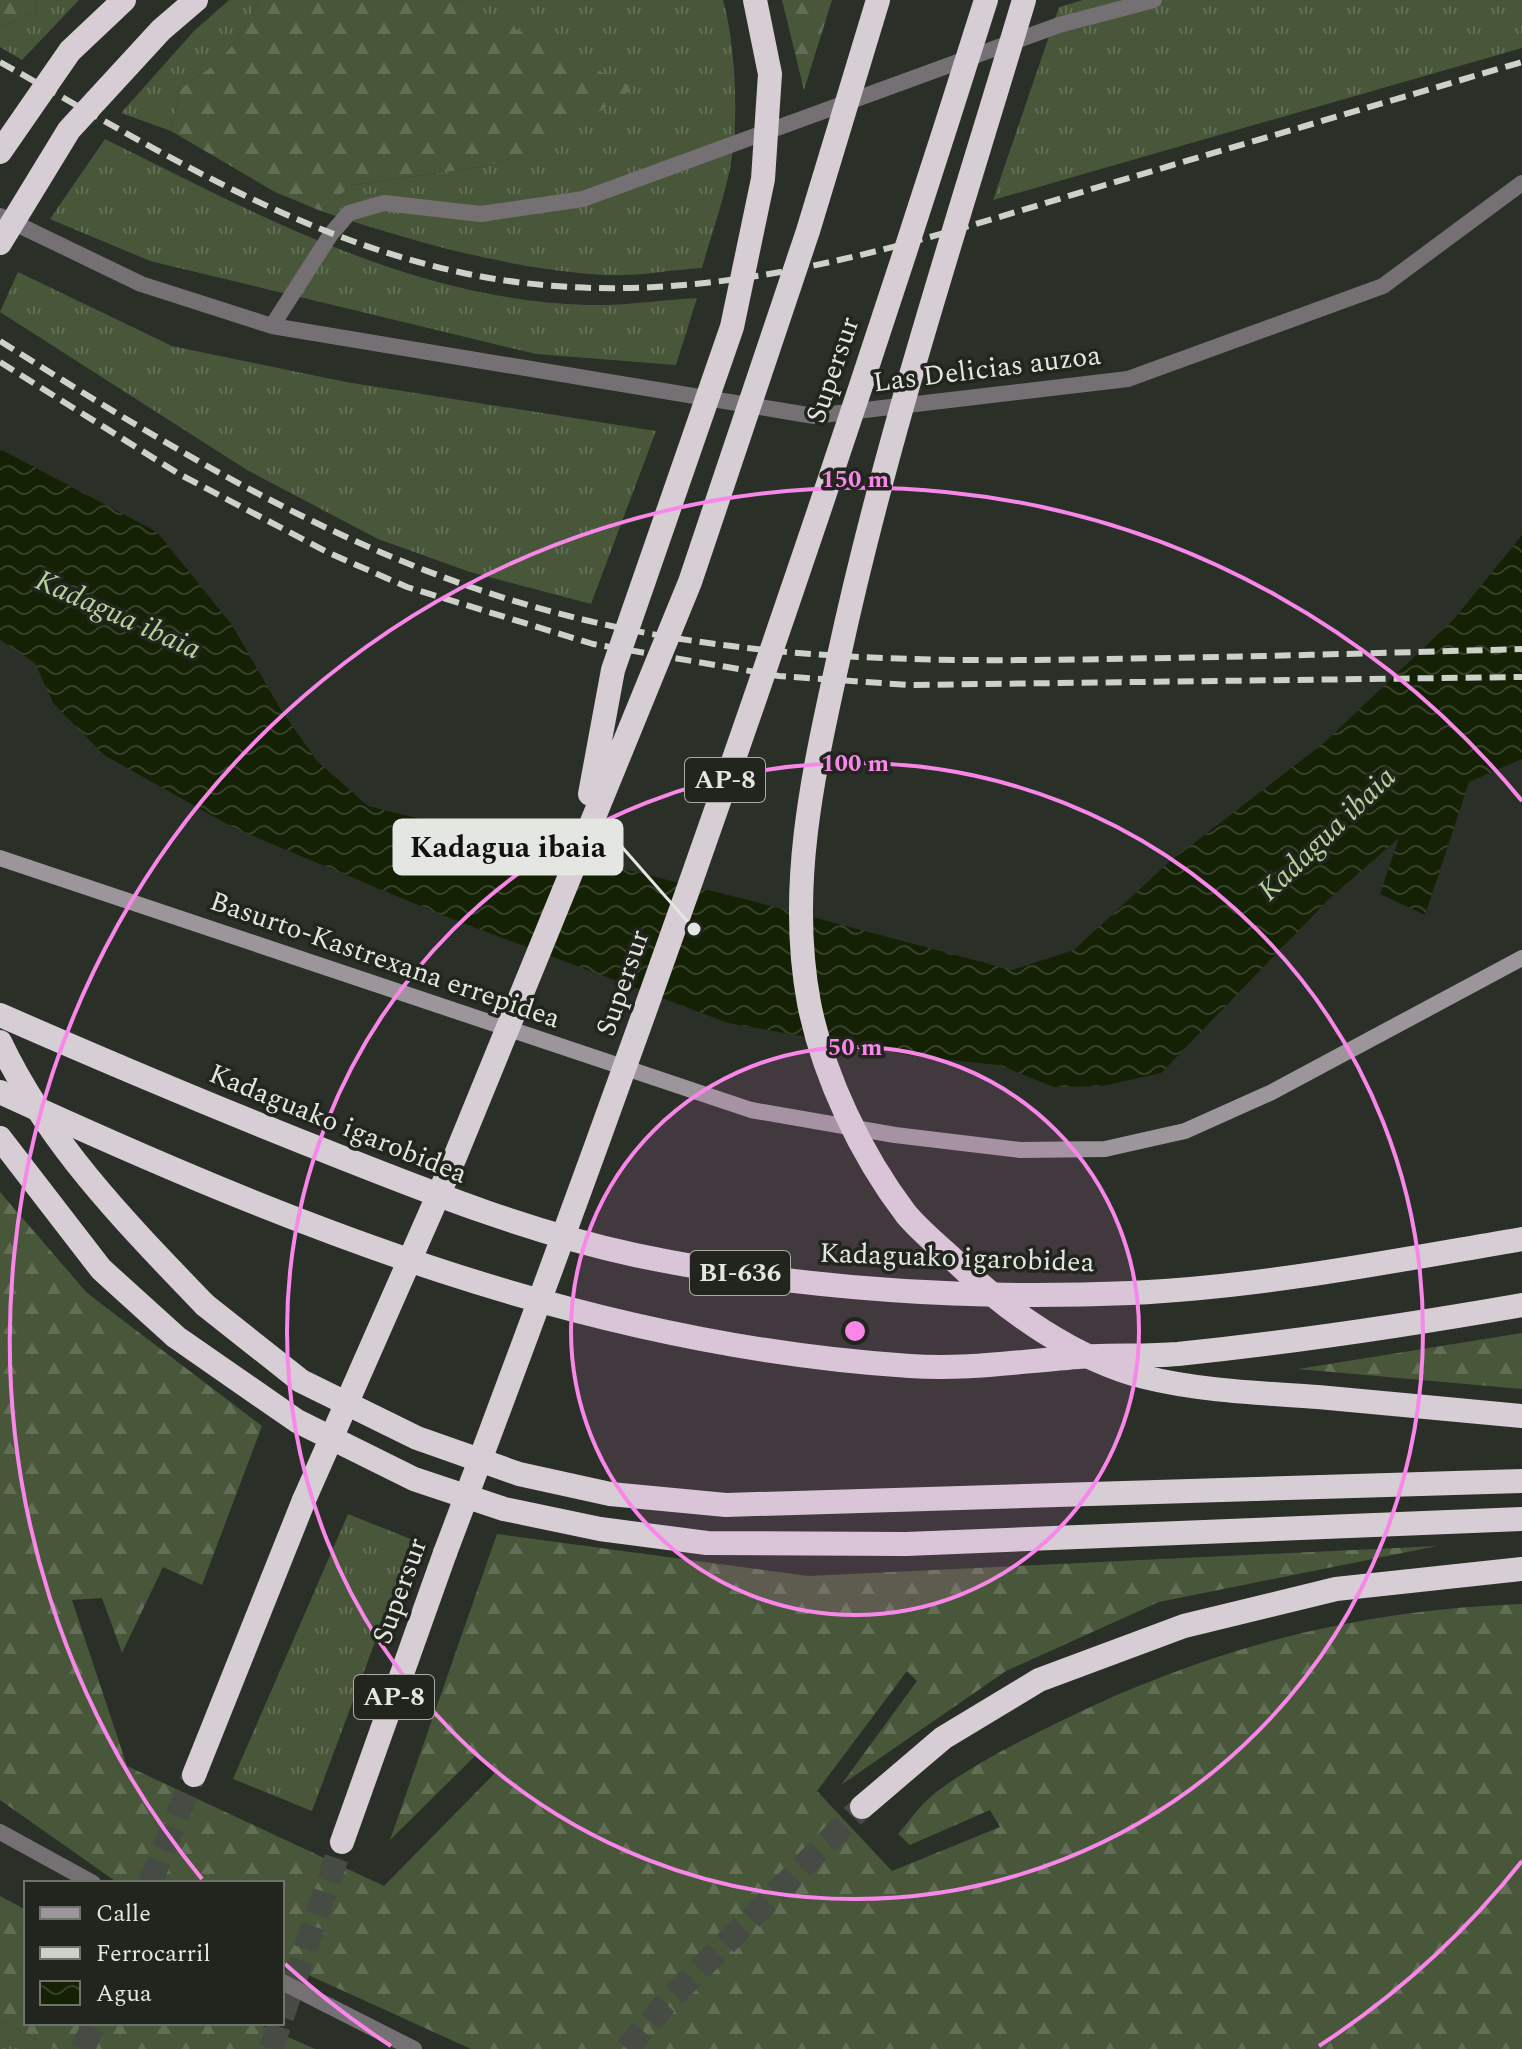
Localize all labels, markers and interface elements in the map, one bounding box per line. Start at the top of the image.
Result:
street label: Supersur [795,311,871,429]
street label: Las Delicias auzoa [871,334,1104,404]
text: 150 m [821,462,889,498]
water label: Kadagua ibaia [28,558,208,672]
text: 100 m [821,746,889,782]
water label: Kadagua ibaia [1247,756,1407,912]
road number: AP-8 [685,758,765,802]
callout: Kadagua ibaia [394,820,622,874]
text: Kadagua ibaia [410,825,607,871]
street label: Basurto-Kastrexana errepidea [204,880,566,1040]
street label: Supersur [585,924,661,1042]
text: 50 m [828,1030,883,1066]
street label: Kadaguako igarobidea [202,1053,474,1196]
street label: Kadaguako igarobidea [819,1232,1096,1284]
road number: BI-636 [690,1251,790,1295]
centre of rings [841,1317,869,1345]
street label: Supersur [361,1532,439,1650]
road number: AP-8 [354,1675,434,1719]
legend [24,1881,284,2025]
text: Calle [96,1896,151,1932]
text: Ferrocarril [96,1936,211,1972]
text: Agua [96,1976,152,2012]

